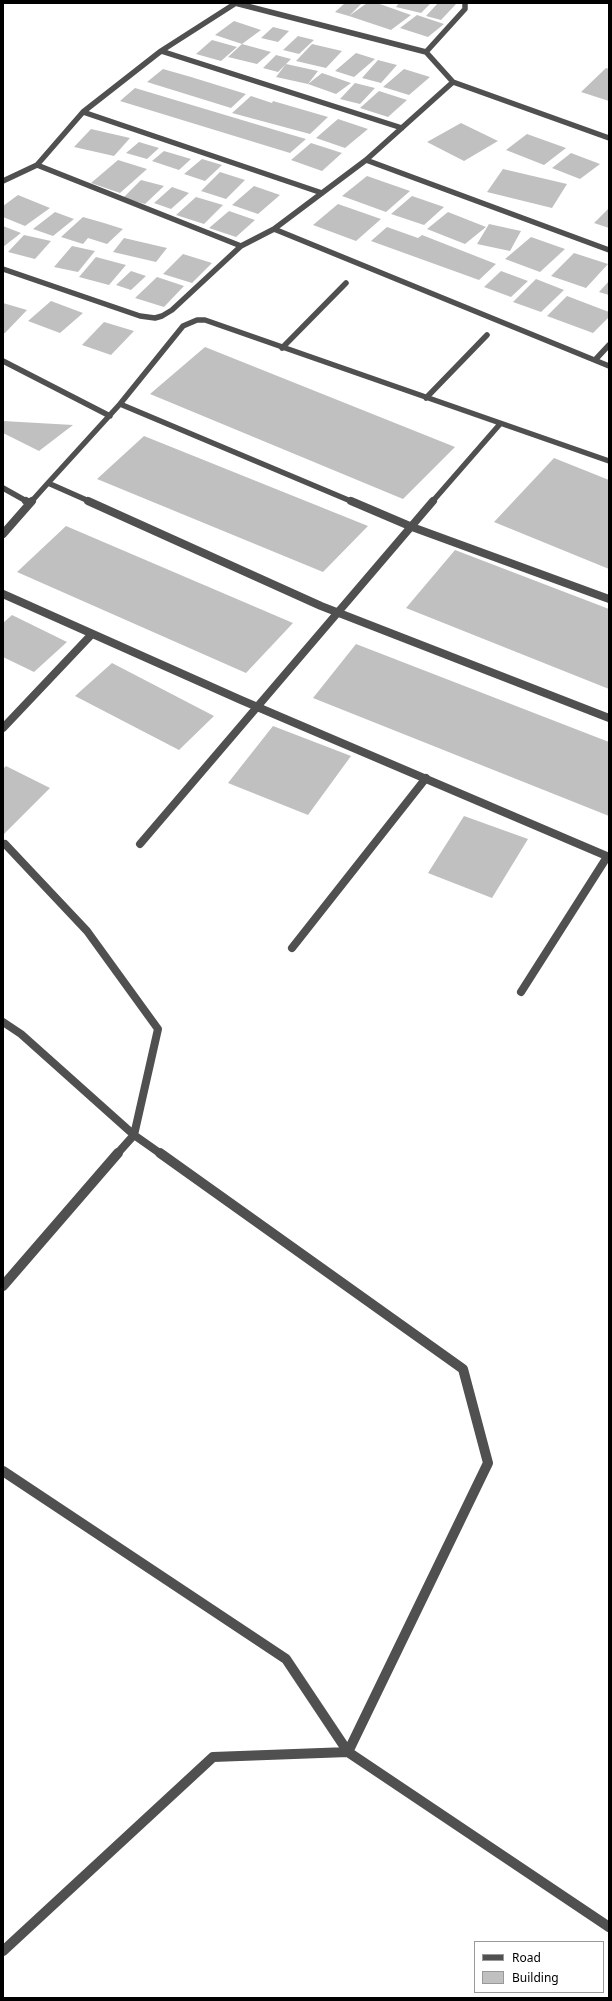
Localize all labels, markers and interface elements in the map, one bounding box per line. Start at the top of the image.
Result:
legend [474,1941,604,1993]
text: Road [512,1949,541,1966]
text: Building [512,1969,559,1986]

